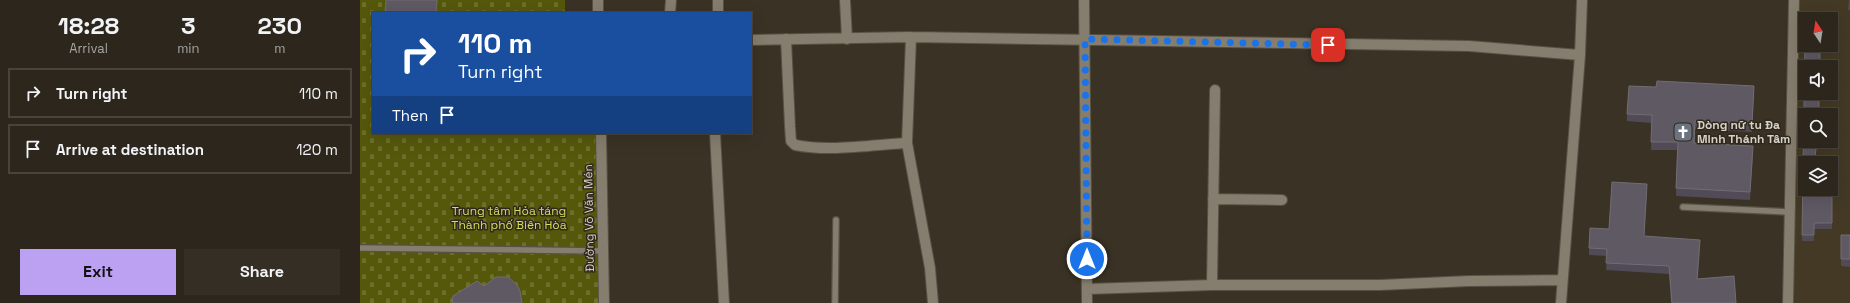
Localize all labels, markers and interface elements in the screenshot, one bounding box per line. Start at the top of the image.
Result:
text: 18:28 [58,10,119,41]
text: 3 [181,10,196,41]
text: 230 [258,10,302,41]
north arrow [1798,12,1838,52]
map controls [1798,12,1838,196]
text: 110 m [458,25,532,61]
icon: right [392,28,444,80]
pin [1311,28,1345,62]
icon: arrive [1317,34,1339,56]
text: Arrival [69,40,108,57]
text: min [177,40,200,57]
text: m [274,40,285,57]
text: Turn right [458,60,542,83]
button: sound [1798,60,1838,100]
icon: right [22,82,44,104]
text: Turn right [56,84,127,103]
text: 110 m [299,84,338,103]
icon: arrive [436,104,458,126]
text: Then [392,106,428,125]
button: search [1798,108,1838,148]
place label: Dòng nữ tu Đa Minh Thánh Tâm [1697,117,1790,147]
church icon: Dòng nữ tu Đa Minh Thánh Tâm [1672,121,1694,143]
icon: arrive [22,138,44,160]
text: Arrive at destination [56,140,204,159]
text: 120 m [296,140,338,159]
button: layers [1798,156,1838,196]
street label: Đường Võ Văn Mén [580,164,598,272]
park label: Trung tâm Hỏa táng Thành phố Biên Hòa [451,203,567,233]
position arrow [1066,238,1108,280]
button: Exit [20,249,176,295]
button: Share [184,249,340,295]

